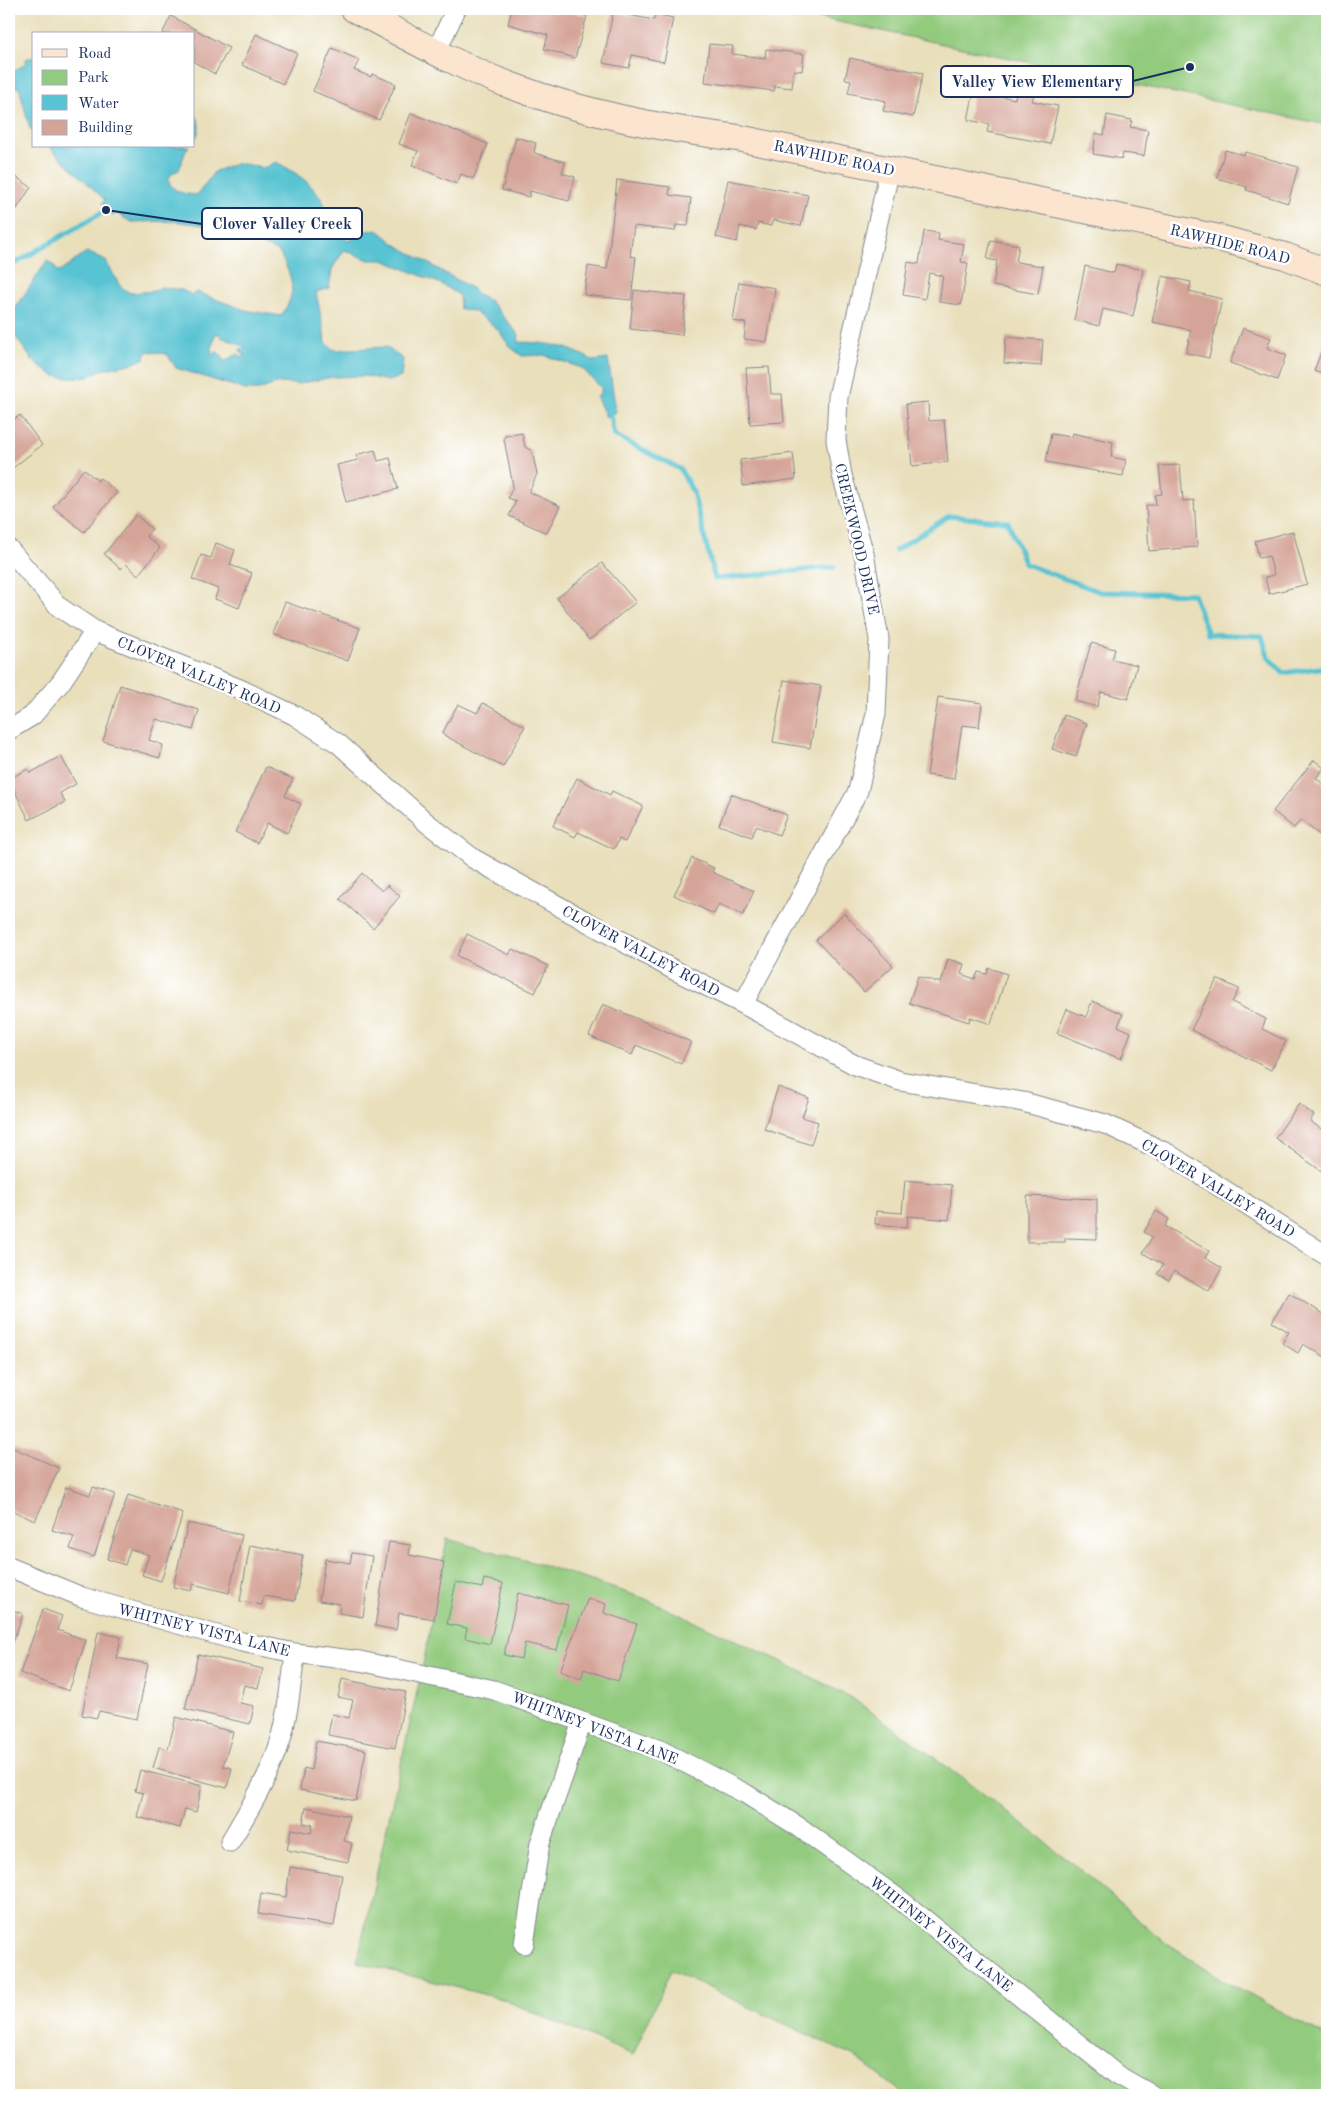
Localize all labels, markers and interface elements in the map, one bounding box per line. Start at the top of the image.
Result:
legend [32,32,195,148]
text: Road [78,47,112,62]
callout: Valley View Elementary [941,66,1133,97]
text: Park [78,71,109,86]
text: Valley View Elementary [951,75,1123,91]
text: Water [78,97,119,112]
text: Building [78,121,133,136]
street label: RAWHIDE ROAD [772,139,896,180]
callout: Clover Valley Creek [202,208,362,239]
text: Clover Valley Creek [212,217,352,233]
street label: RAWHIDE ROAD [1168,223,1291,268]
street label: CREEKWOOD DRIVE [831,462,880,617]
street label: CLOVER VALLEY ROAD [114,635,282,718]
street label: CLOVER VALLEY ROAD [559,904,722,1000]
street label: CLOVER VALLEY ROAD [1138,1137,1297,1241]
street label: WHITNEY VISTA LANE [116,1603,291,1660]
street label: WHITNEY VISTA LANE [509,1691,680,1768]
street label: WHITNEY VISTA LANE [866,1875,1014,1996]

